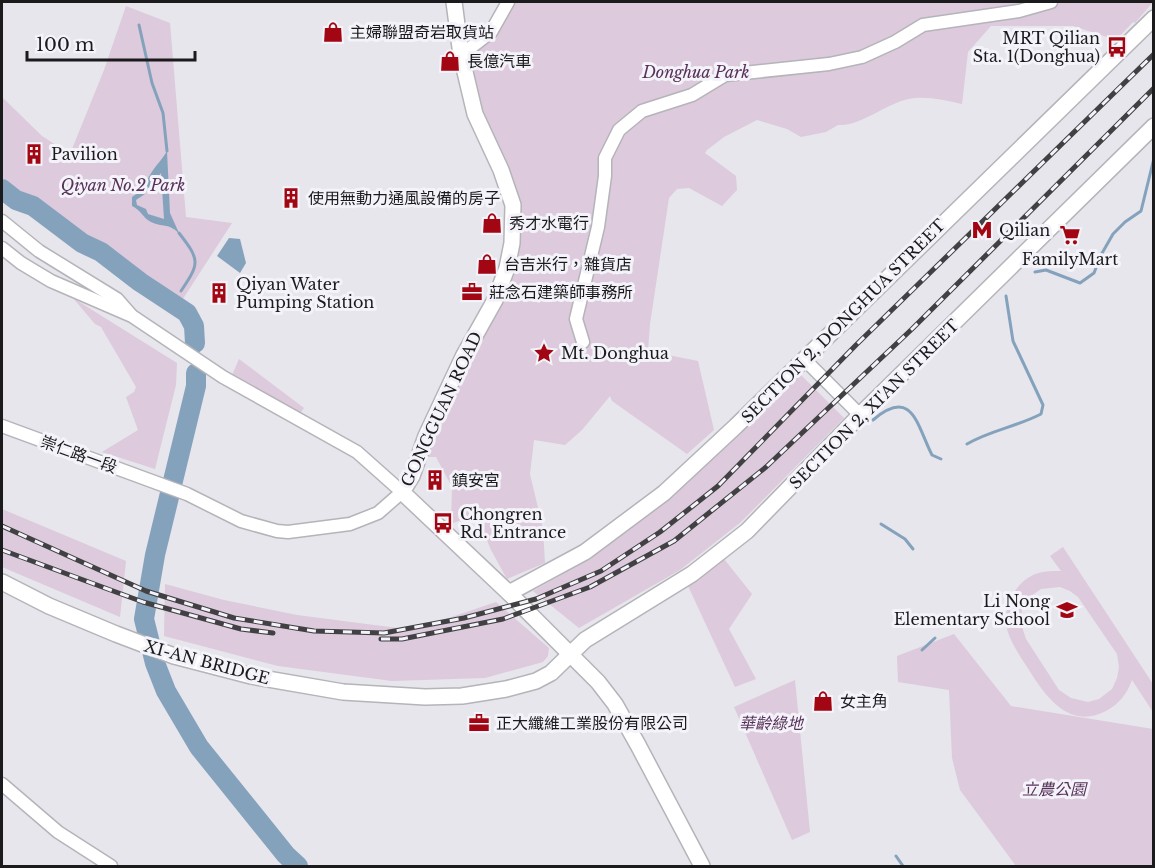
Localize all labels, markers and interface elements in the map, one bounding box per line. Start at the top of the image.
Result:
shop icon: 主婦聯盟奇岩取貨站 [321,20,345,44]
place label: 主婦聯盟奇岩取貨站 [350,22,494,42]
scale bar [27,24,195,62]
place label: MRT Qilian Sta. 1(Donghua) [973,28,1100,66]
text: 100 m [36,34,94,56]
bus stop icon: MRT Qilian Sta. 1(Donghua) [1105,35,1129,59]
shop icon: 長億汽車 [438,49,462,73]
place label: 長億汽車 [467,51,531,71]
park label: Donghua Park [641,62,750,82]
building icon: Pavilion [22,142,46,166]
place label: Pavilion [51,144,118,164]
park label: Qiyan No.2 Park [61,175,185,195]
building icon: 使用無動力通風設備的房子 [279,186,303,210]
place label: 使用無動力通風設備的房子 [308,188,500,208]
shop icon: 秀才水電行 [480,211,504,235]
place label: 秀才水電行 [509,213,589,233]
street label: SECTION 2, DONGHUA STREET [737,215,949,427]
metro station icon: Qilian [970,218,994,242]
place label: Qilian [999,220,1050,240]
supermarket icon: FamilyMart [1058,223,1082,247]
place label: FamilyMart [1022,249,1118,269]
shop icon: 台吉米行，雜貨店 [475,252,499,276]
place label: 台吉米行，雜貨店 [504,254,632,274]
place label: Qiyan Water Pumping Station [236,274,374,312]
office icon: 莊念石建築師事務所 [460,280,484,304]
building icon: Qiyan Water Pumping Station [207,281,231,305]
place label: 莊念石建築師事務所 [489,282,633,302]
street label: SECTION 2, XI'AN STREET [785,315,963,493]
street label: GONGGUAN ROAD [396,328,486,490]
place icon: Mt. Donghua [532,341,556,365]
place label: Mt. Donghua [561,343,669,363]
street label: 崇仁路一段 [38,431,120,477]
building icon: 鎮安宮 [423,468,447,492]
place label: 鎮安宮 [452,470,500,490]
place label: Chongren Rd. Entrance [460,504,566,542]
bus stop icon: Chongren Rd. Entrance [431,511,455,535]
place label: Li Nong Elementary School [894,591,1050,629]
school or university icon: Li Nong Elementary School [1055,598,1079,622]
street label: XI-AN BRIDGE [142,636,272,688]
shop icon: 女主角 [811,689,835,713]
place label: 女主角 [840,691,888,711]
office icon: 正大纖維工業股份有限公司 [467,711,491,735]
place label: 正大纖維工業股份有限公司 [496,713,688,733]
park label: 華齡綠地 [739,713,805,733]
park label: 立農公園 [1022,779,1088,799]

